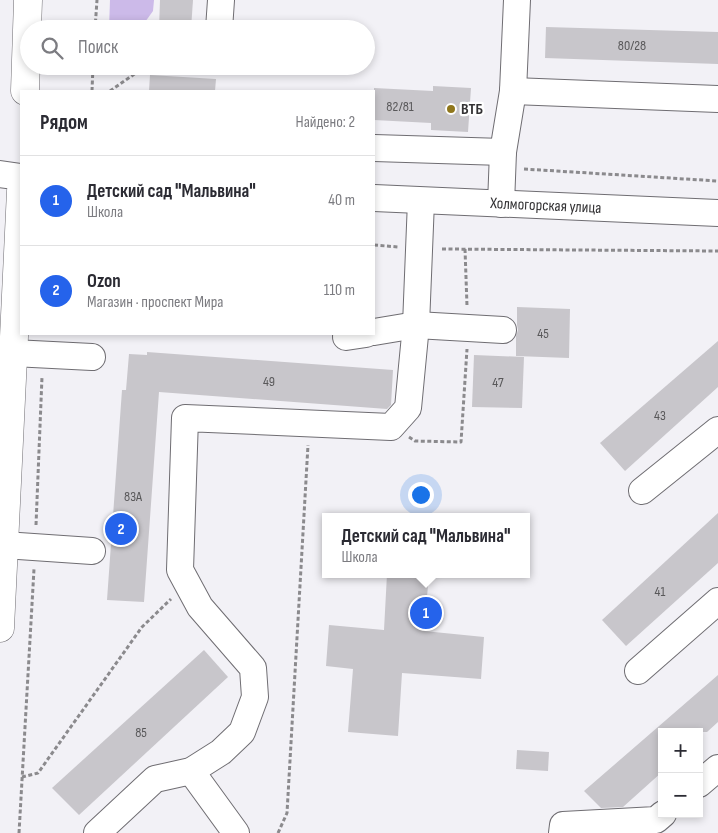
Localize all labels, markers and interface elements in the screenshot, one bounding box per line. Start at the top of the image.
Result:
search box [20,20,375,75]
icon: search [38,34,66,62]
text: Поиск [78,36,118,59]
house number: 80/28 [618,37,646,54]
house number: 82/81 [386,98,414,115]
place label: ВТБ [461,100,483,119]
marker: ВТБ [445,103,457,115]
text: Рядом [40,110,88,135]
text: Найдено: 2 [296,113,355,132]
text: Детский сад "Мальвина" [87,180,256,203]
text: 1 [53,191,59,210]
text: 40 m [328,191,355,210]
street label: Холмогорская улица [489,194,602,217]
text: Школа [87,203,123,222]
text: Ozon [87,270,121,293]
text: 2 [52,281,60,300]
text: 110 m [324,281,355,300]
text: Магазин · проспект Мира [87,293,224,312]
house number: 45 [537,325,549,342]
house number: 49 [263,373,275,390]
house number: 47 [492,374,504,391]
house number: 43 [654,407,666,424]
your location [408,482,434,508]
house number: 83А [124,488,143,505]
pin: 2 [105,510,137,548]
popup [322,513,530,578]
text: Детский сад "Мальвина" [342,525,510,548]
text: Школа [342,548,378,567]
house number: 41 [655,583,665,600]
pin: 1 [410,594,442,632]
house number: 85 [135,724,147,741]
map controls [658,728,703,818]
button: + [658,728,703,773]
button: − [658,773,703,818]

